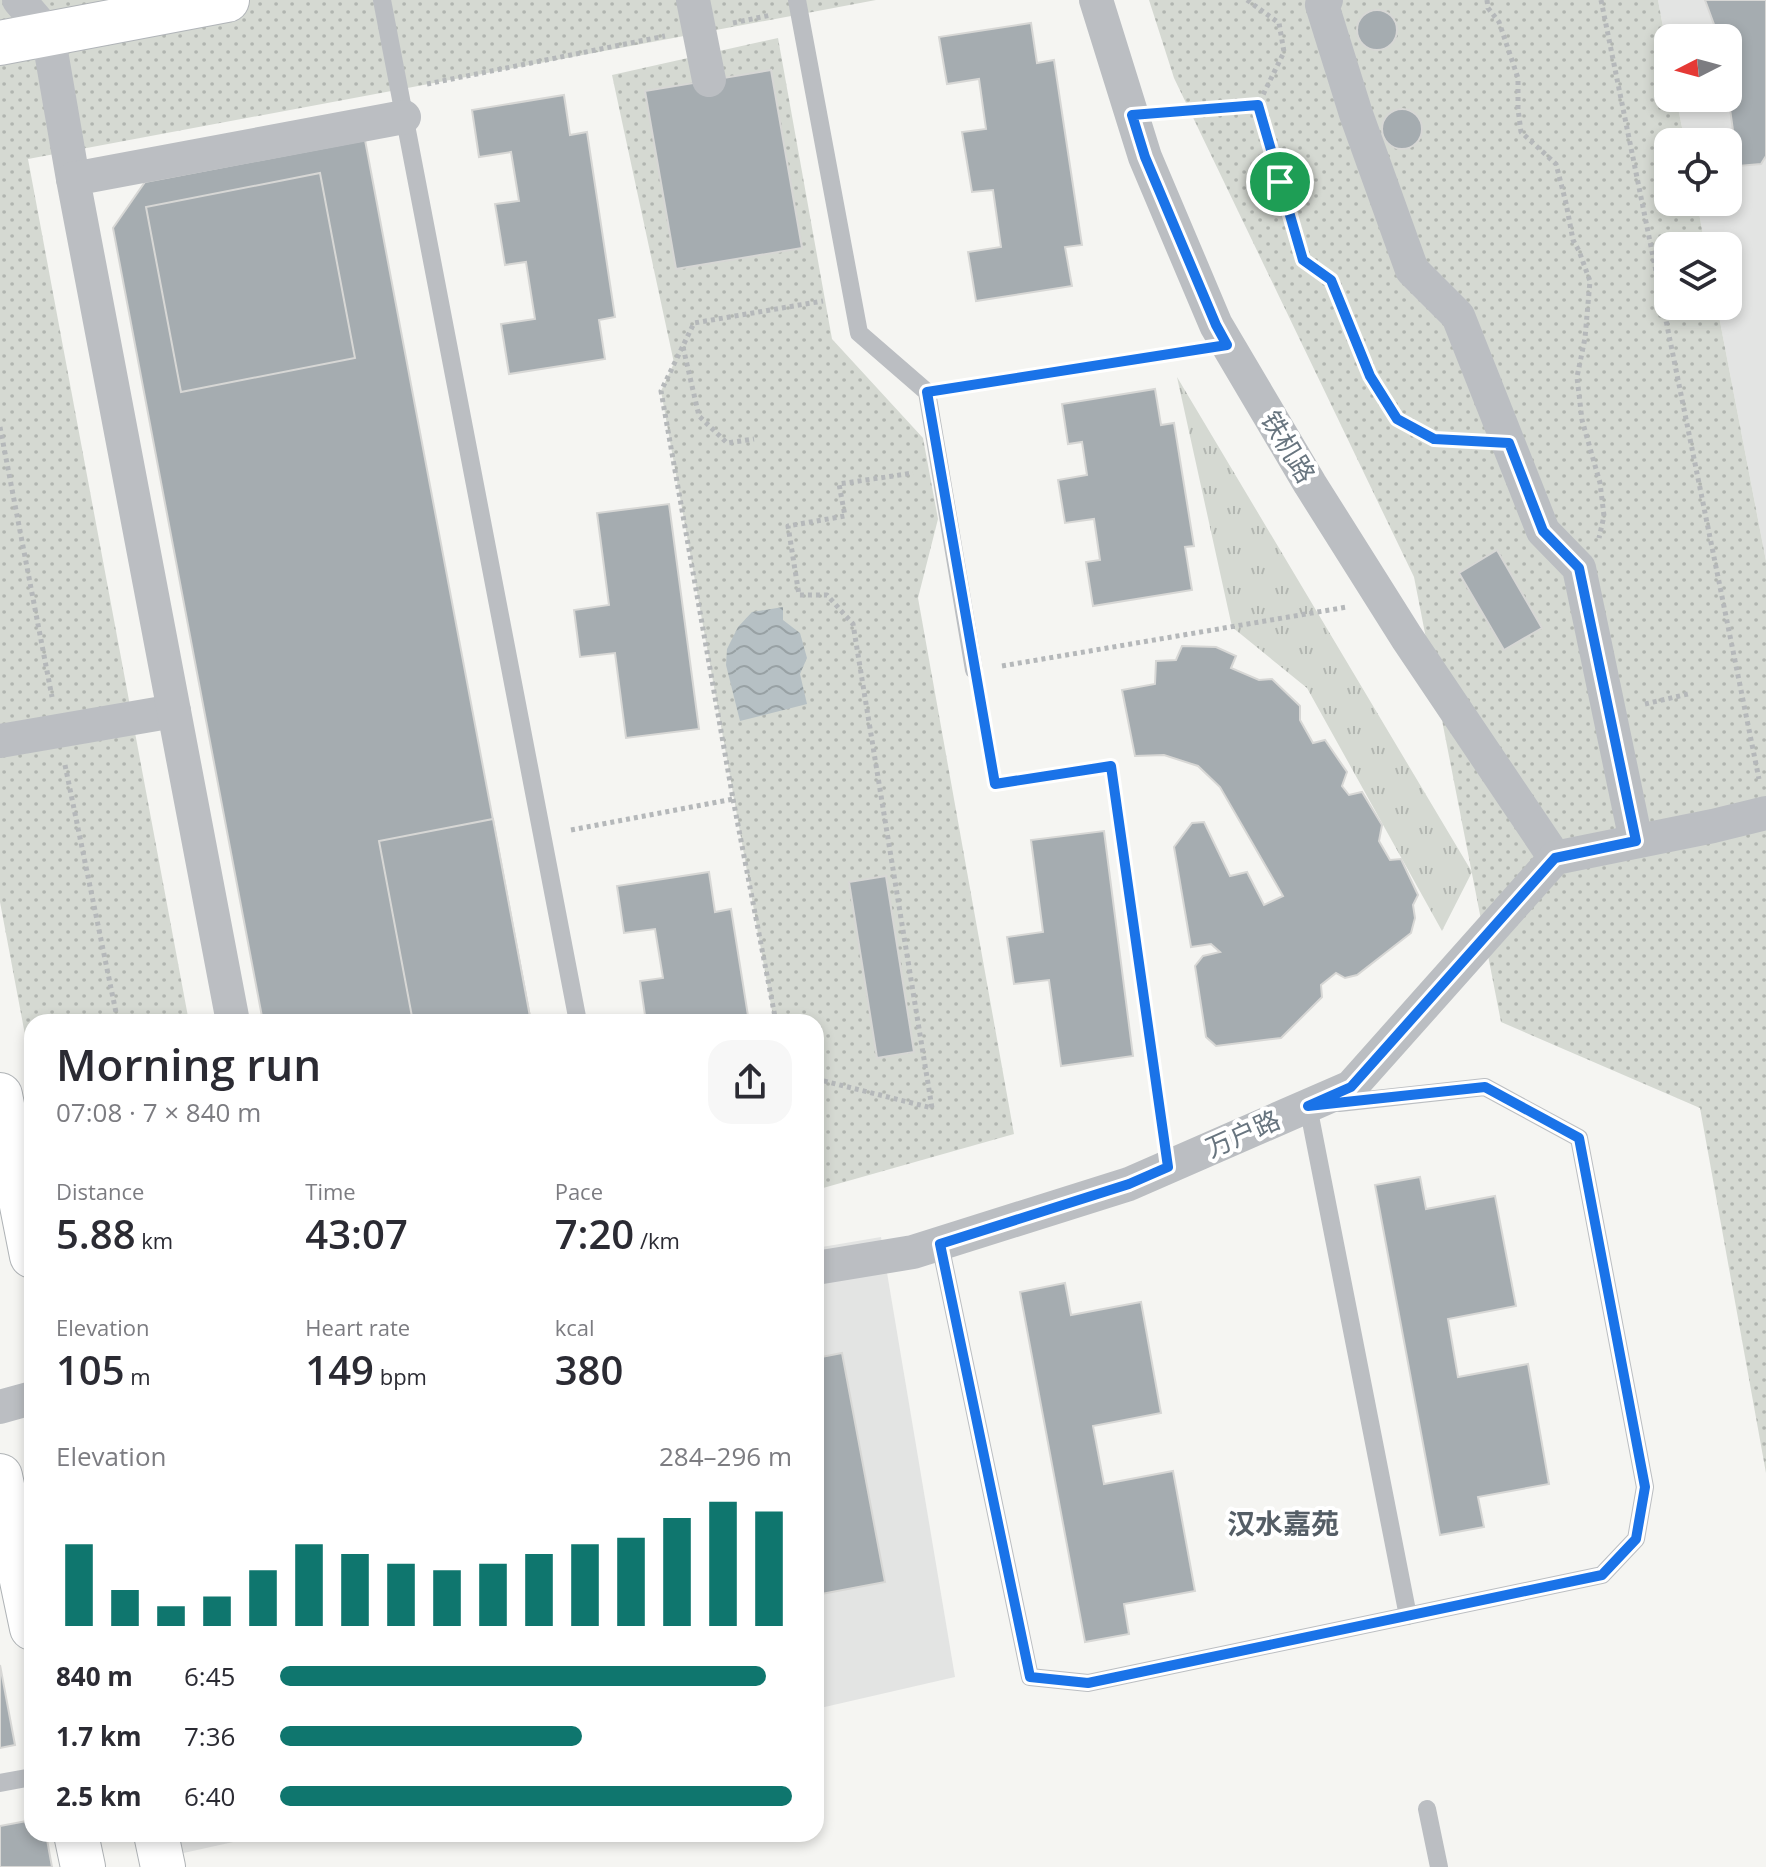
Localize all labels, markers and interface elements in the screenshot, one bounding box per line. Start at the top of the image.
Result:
north arrow [1654,24,1742,112]
map controls [1654,24,1742,320]
button: locate [1654,128,1742,216]
pin [1246,148,1314,216]
icon: arrive [1258,160,1302,204]
button: layers [1654,232,1742,320]
street label: 铁机路 [1253,404,1324,489]
text: Morning run [56,1034,321,1094]
button: share [708,1040,792,1124]
text: 07:08 · 7 × 840 m [56,1094,261,1130]
street label: 万户路 [1200,1101,1286,1165]
text: Distance [56,1176,144,1206]
text: Time [305,1176,356,1206]
text: Pace [555,1176,603,1206]
text: 5.88 [56,1206,136,1261]
text: 43:07 [305,1206,408,1261]
text: 7:20 [555,1206,634,1261]
text: km [136,1225,173,1255]
text: /km [634,1225,680,1255]
text: Elevation [56,1312,149,1342]
text: Heart rate [305,1312,410,1342]
text: kcal [555,1312,595,1342]
text: 105 [56,1342,125,1397]
text: 149 [305,1342,374,1397]
text: 380 [555,1342,623,1397]
text: m [125,1361,151,1391]
text: bpm [374,1361,427,1391]
text: Elevation [56,1438,166,1474]
text: 284–296 m [659,1438,792,1474]
district label: 汉水嘉苑 [1227,1504,1339,1542]
text: 840 m [56,1658,133,1694]
text: 6:45 [184,1658,235,1694]
text: 1.7 km [56,1718,142,1754]
text: 7:36 [184,1718,235,1754]
text: 2.5 km [56,1778,142,1814]
text: 6:40 [184,1778,235,1814]

